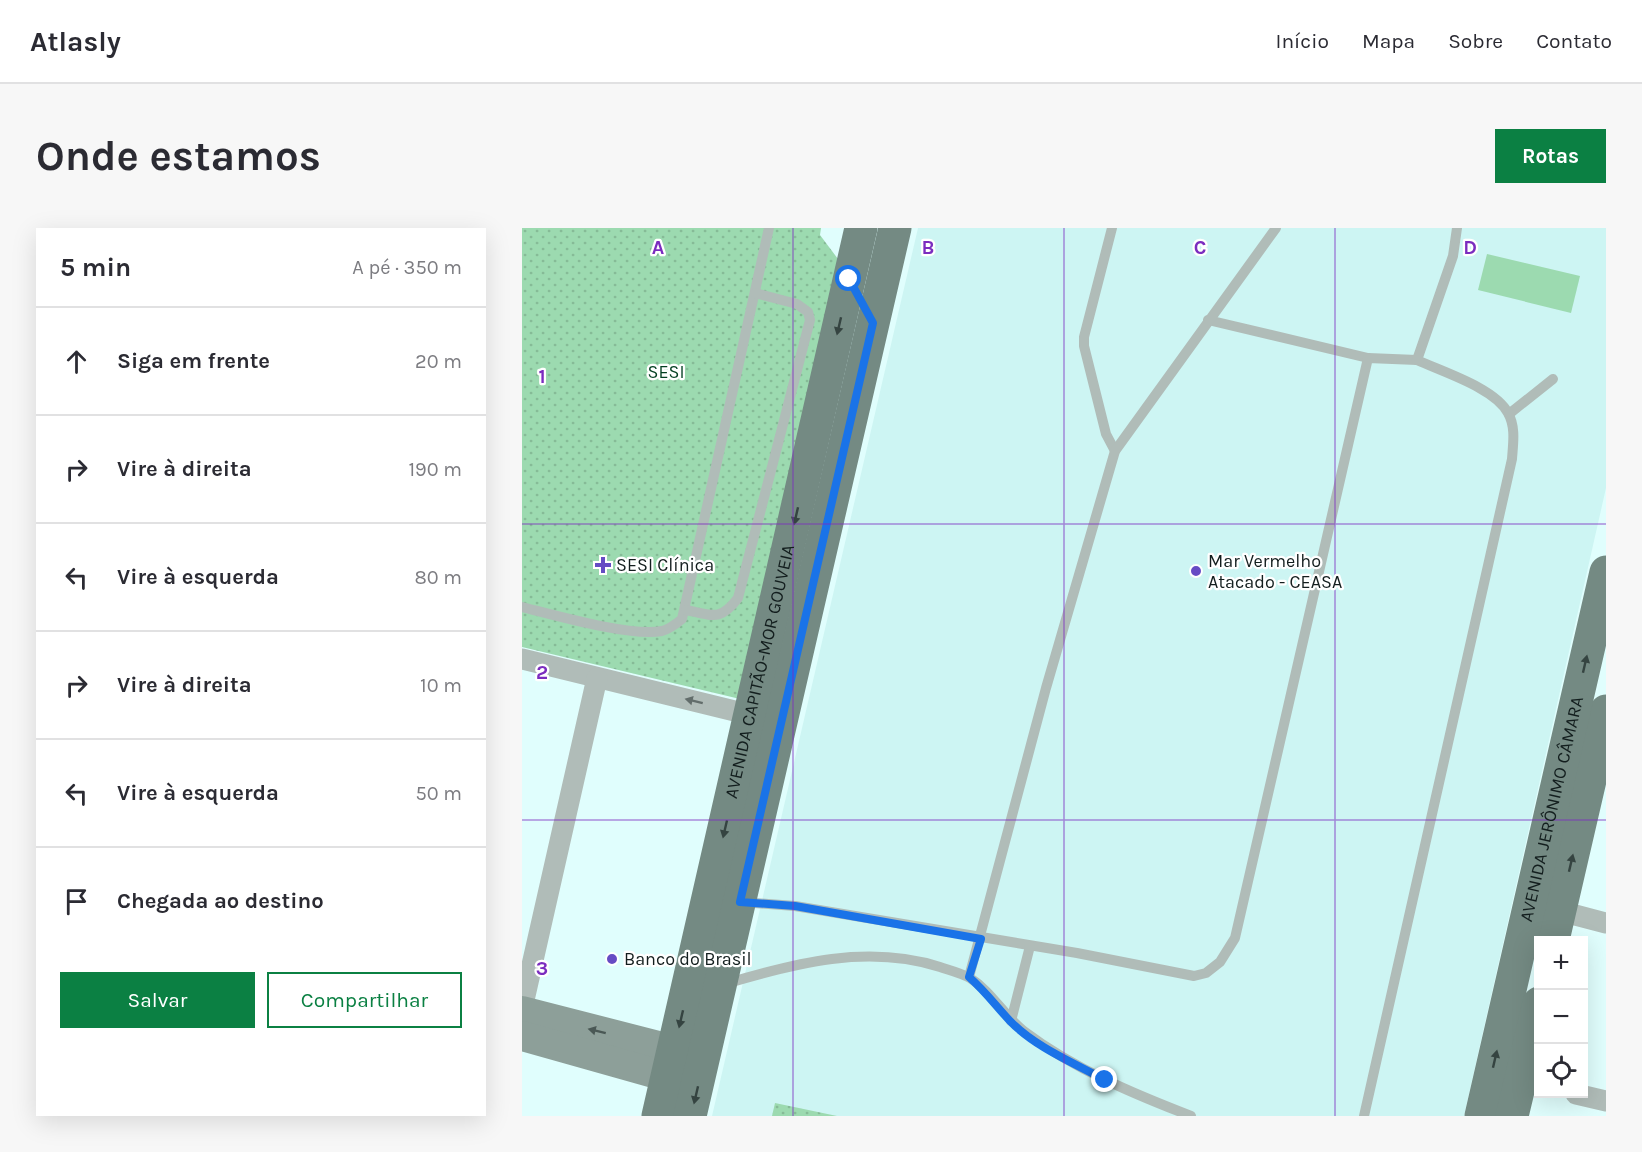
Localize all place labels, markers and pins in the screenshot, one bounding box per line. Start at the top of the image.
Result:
place label: Mar Vermelho Atacado - CEASA [1208,550,1342,593]
place label: SESI Clínica [616,554,714,576]
marker: SESI Clínica [594,556,612,574]
marker: Mar Vermelho Atacado - CEASA [1189,564,1203,578]
place label: Banco do Brasil [624,948,752,970]
marker: Banco do Brasil [605,952,619,966]

